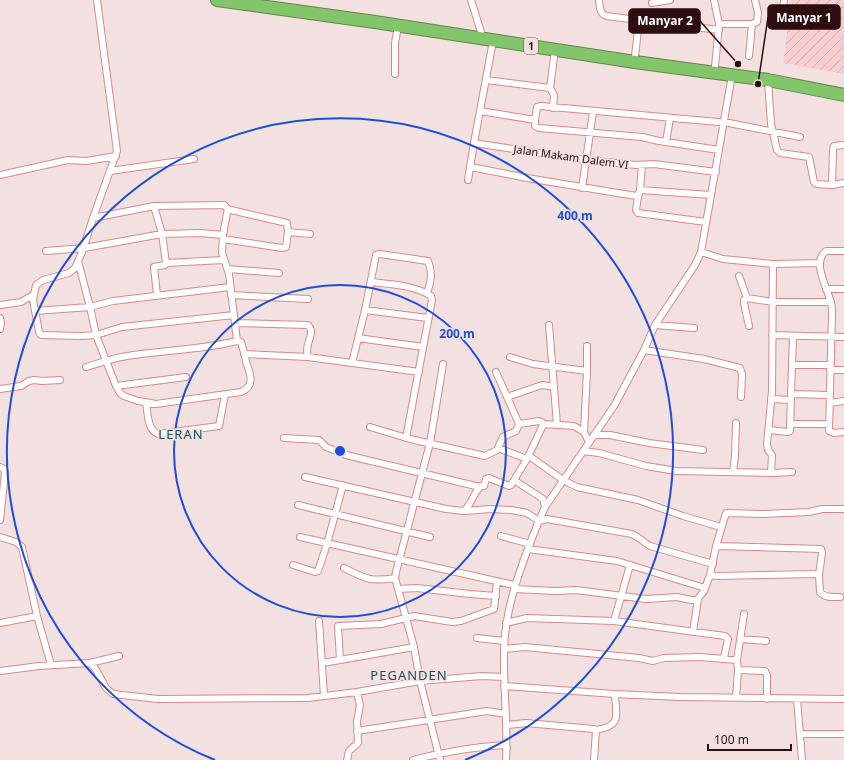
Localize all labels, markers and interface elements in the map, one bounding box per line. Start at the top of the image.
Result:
callout: Manyar 1 [768,5,840,29]
callout: Manyar 2 [629,9,700,33]
text: Manyar 1 [776,9,832,26]
text: Manyar 2 [637,12,693,29]
road number: 1 [524,38,538,54]
street label: Jalan Makam Dalem VI [512,141,630,172]
text: 400 m [557,207,593,224]
text: 200 m [439,325,475,342]
district label: LERAN [158,425,204,443]
centre of rings [333,444,347,458]
district label: PEGANDEN [370,666,448,684]
scale bar [708,726,791,752]
text: 100 m [714,731,749,748]

